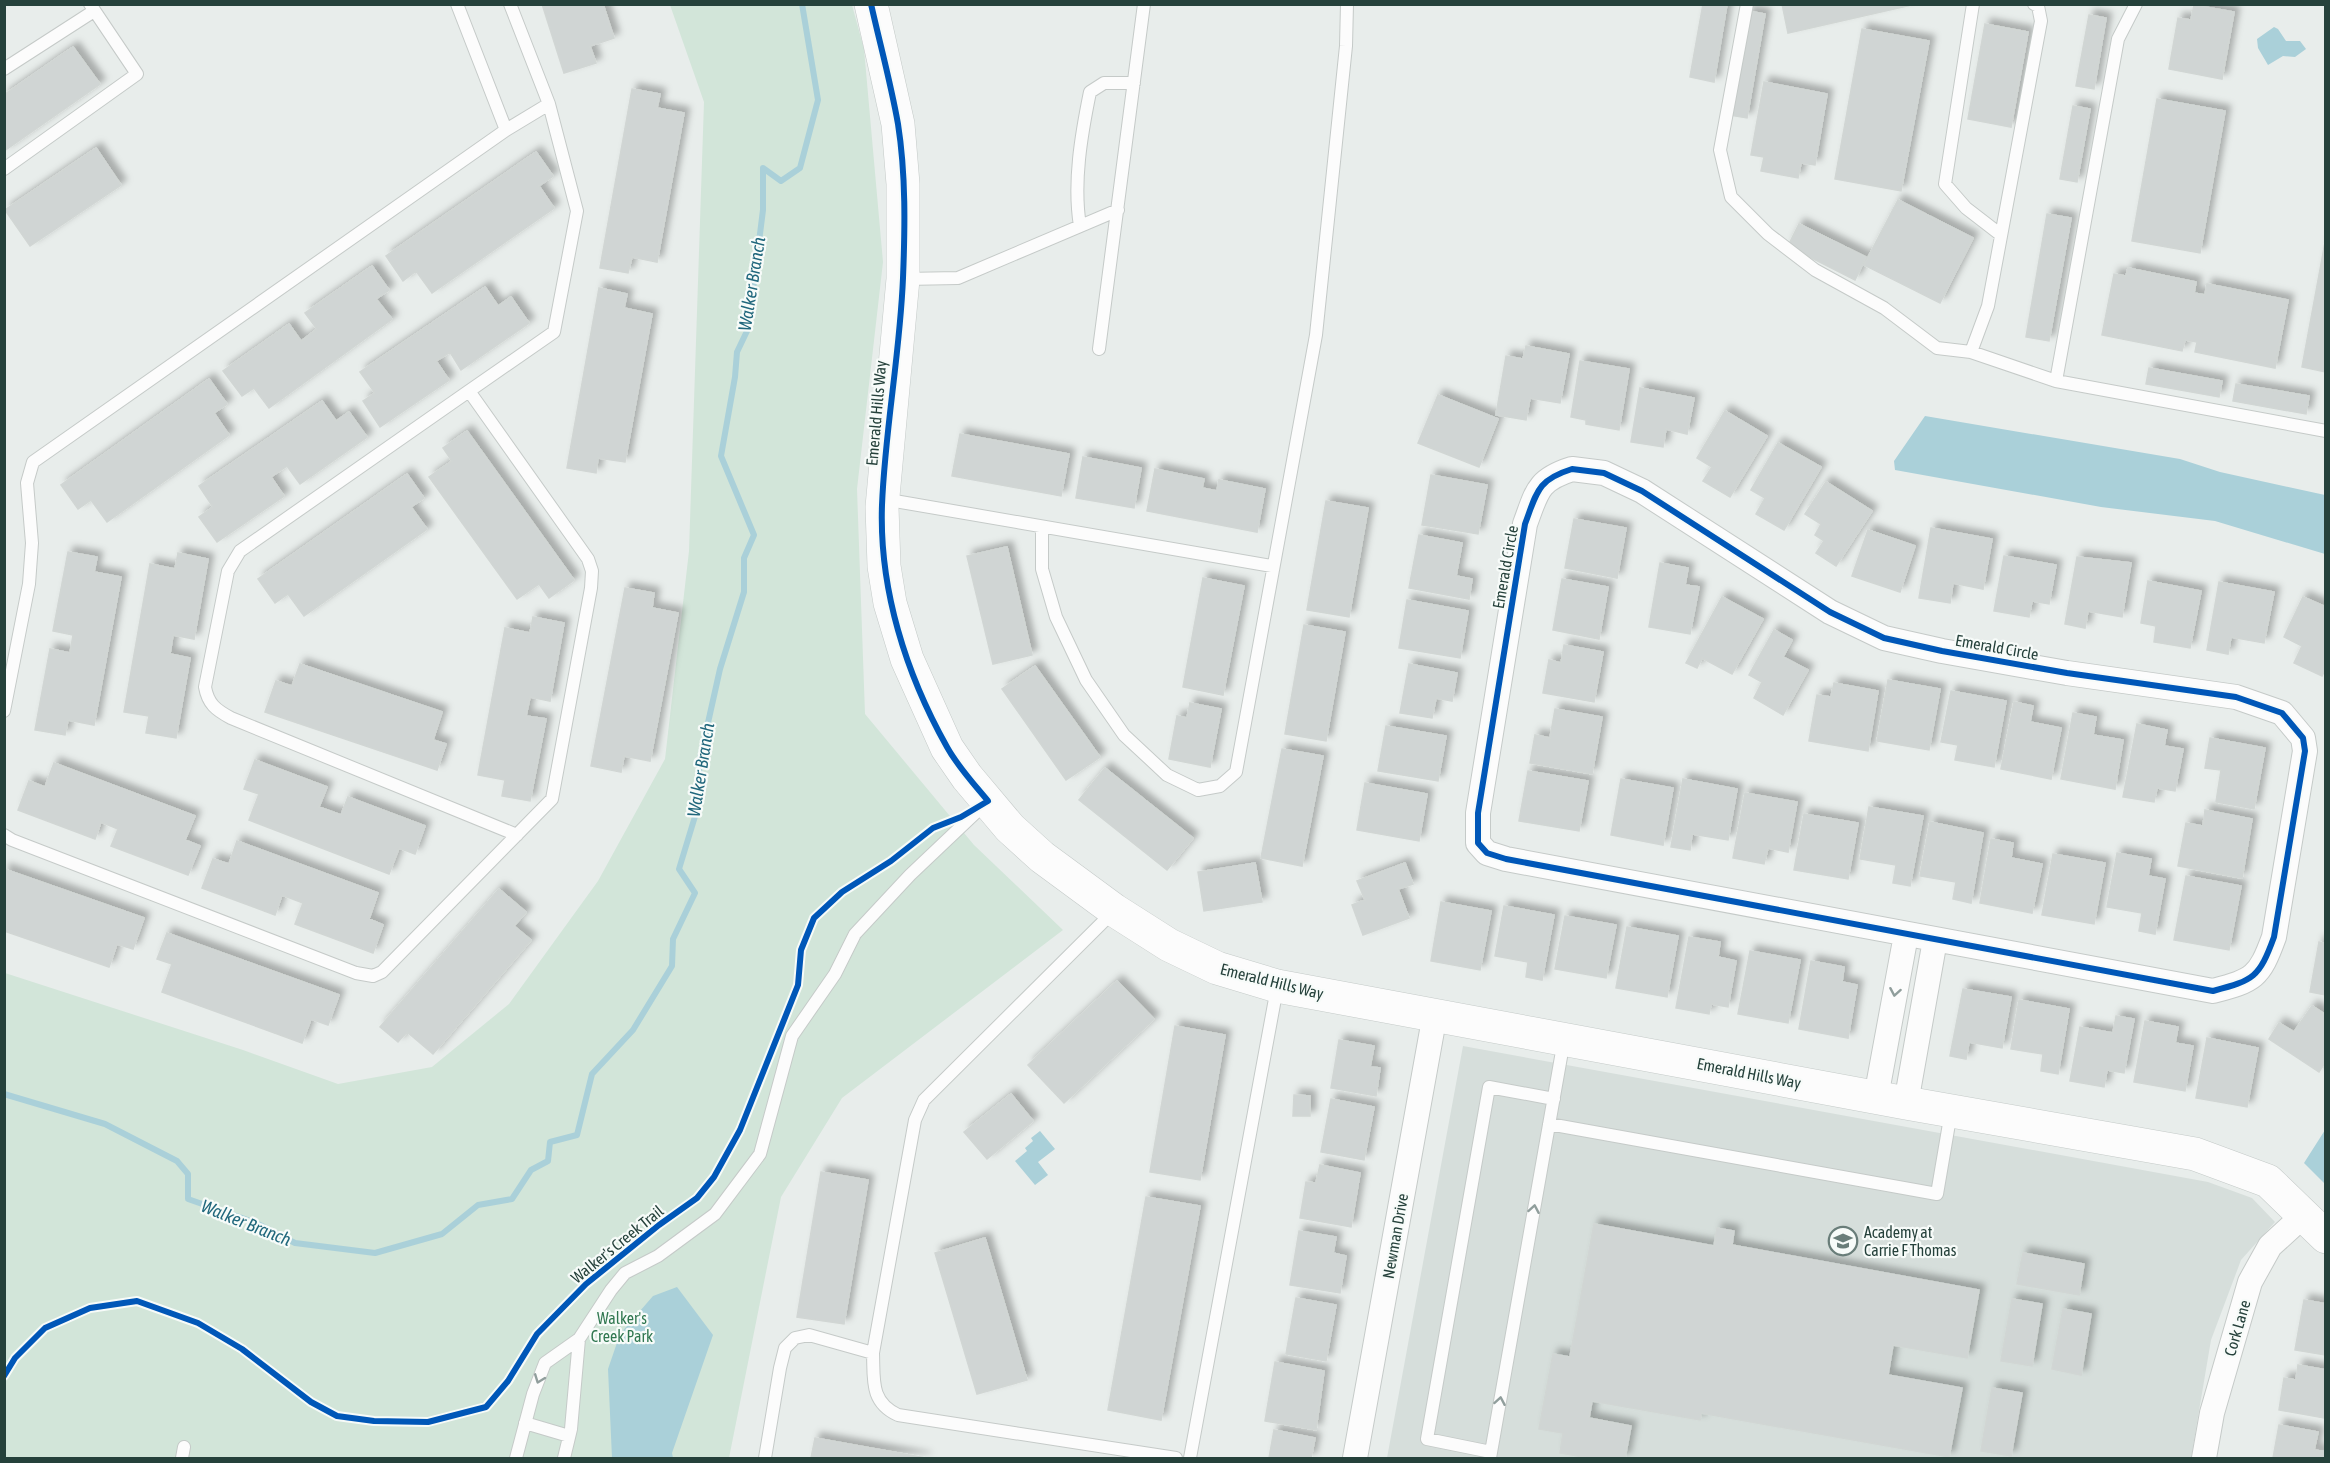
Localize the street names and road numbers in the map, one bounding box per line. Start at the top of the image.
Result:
street label: Emerald Hills Way [862,359,891,467]
street label: Emerald Circle [1489,524,1521,610]
street label: Emerald Circle [1954,631,2040,663]
street label: Emerald Hills Way [1218,959,1326,1004]
street label: Emerald Hills Way [1695,1054,1803,1093]
street label: Newman Drive [1379,1192,1411,1280]
street label: Walker's Creek Trail [567,1201,667,1287]
street label: Cork Lane [2220,1298,2254,1358]

